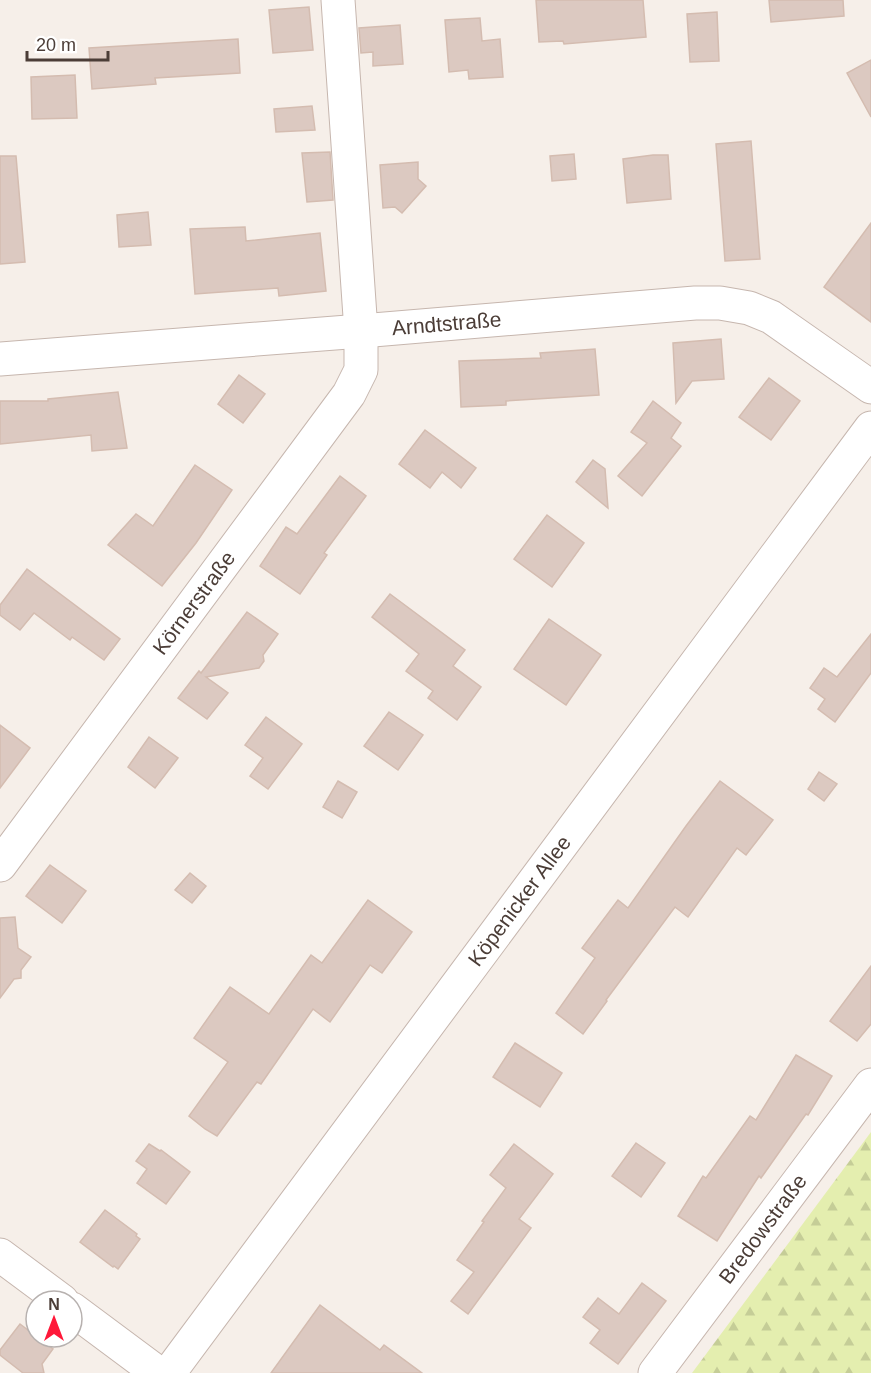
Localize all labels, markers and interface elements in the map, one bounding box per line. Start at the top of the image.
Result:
scale bar [27,24,108,62]
text: 20 m [36,35,76,55]
street label: Arndtstraße [391,307,502,339]
street label: Körnerstraße [148,547,239,659]
street label: Köpenicker Allee [463,831,575,970]
street label: Bredowstraße [714,1169,811,1288]
north arrow [24,1289,84,1349]
text: N [48,1296,60,1313]

